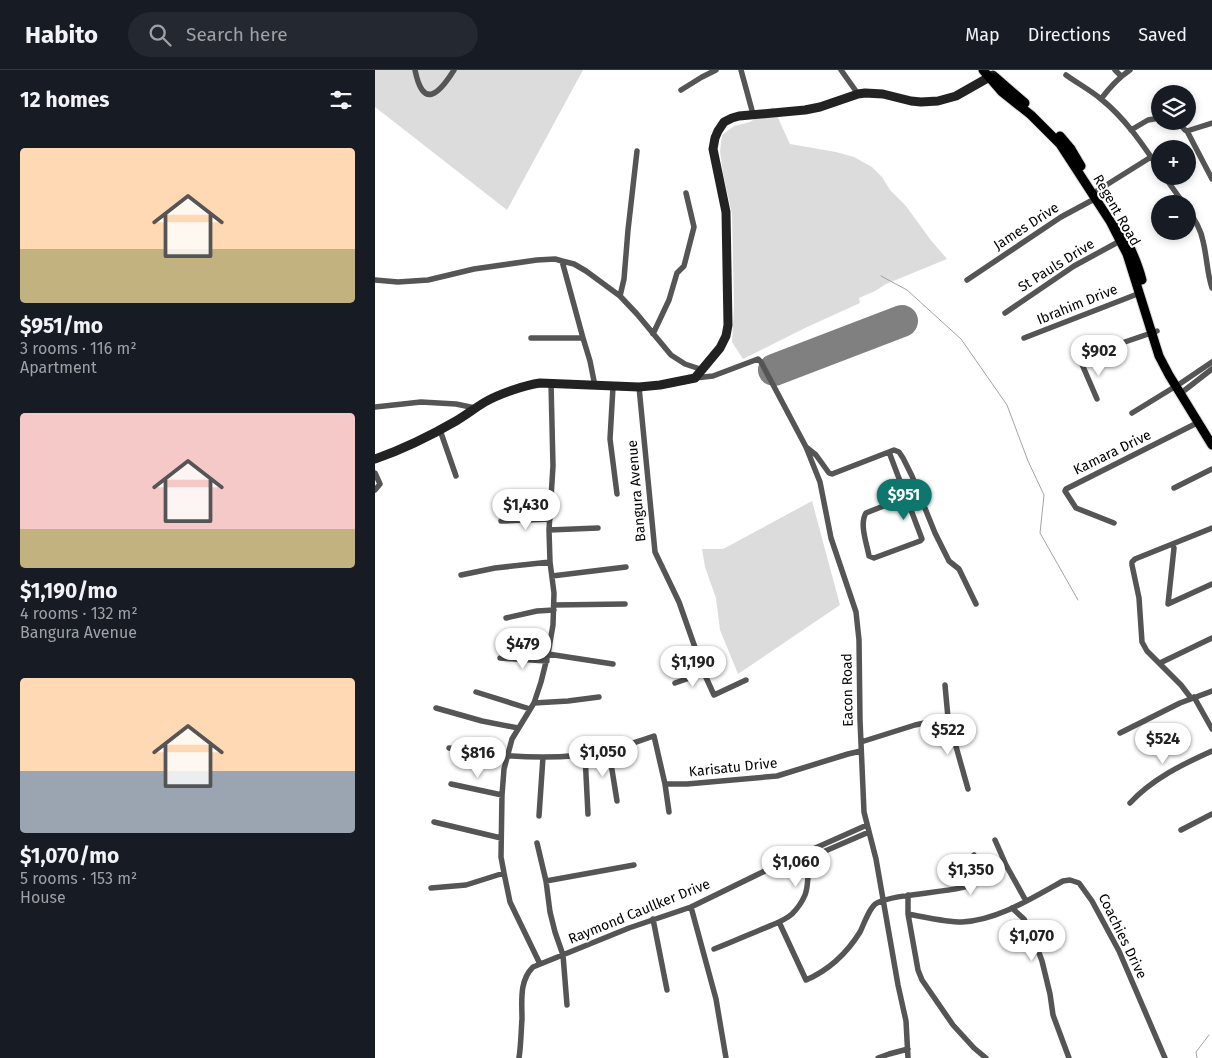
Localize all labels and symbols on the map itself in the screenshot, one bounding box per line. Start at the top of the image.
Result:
street label: Regent Road [1089,171,1144,249]
street label: James Drive [990,199,1062,254]
street label: St Pauls Drive [1015,235,1098,296]
street label: Ibrahim Drive [1034,281,1120,328]
pin: $902 [1069,334,1129,377]
street label: Kamara Drive [1071,426,1154,479]
street label: Bangura Avenue [624,439,649,543]
pin: $951 [874,478,934,521]
pin: $1,430 [485,488,567,531]
pin: $479 [493,628,553,670]
pin: $1,190 [652,646,734,688]
street label: Eacon Road [838,653,857,727]
pin: $522 [918,714,978,756]
pin: $524 [1133,722,1193,765]
pin: $816 [448,736,508,779]
pin: $1,050 [562,736,644,778]
street label: Karisatu Drive [688,754,778,781]
pin: $1,060 [755,846,837,888]
pin: $1,350 [930,854,1012,896]
street label: Raymond Caullker Drive [566,875,713,948]
street label: Coachies Drive [1095,891,1151,982]
pin: $1,070 [991,920,1073,962]

